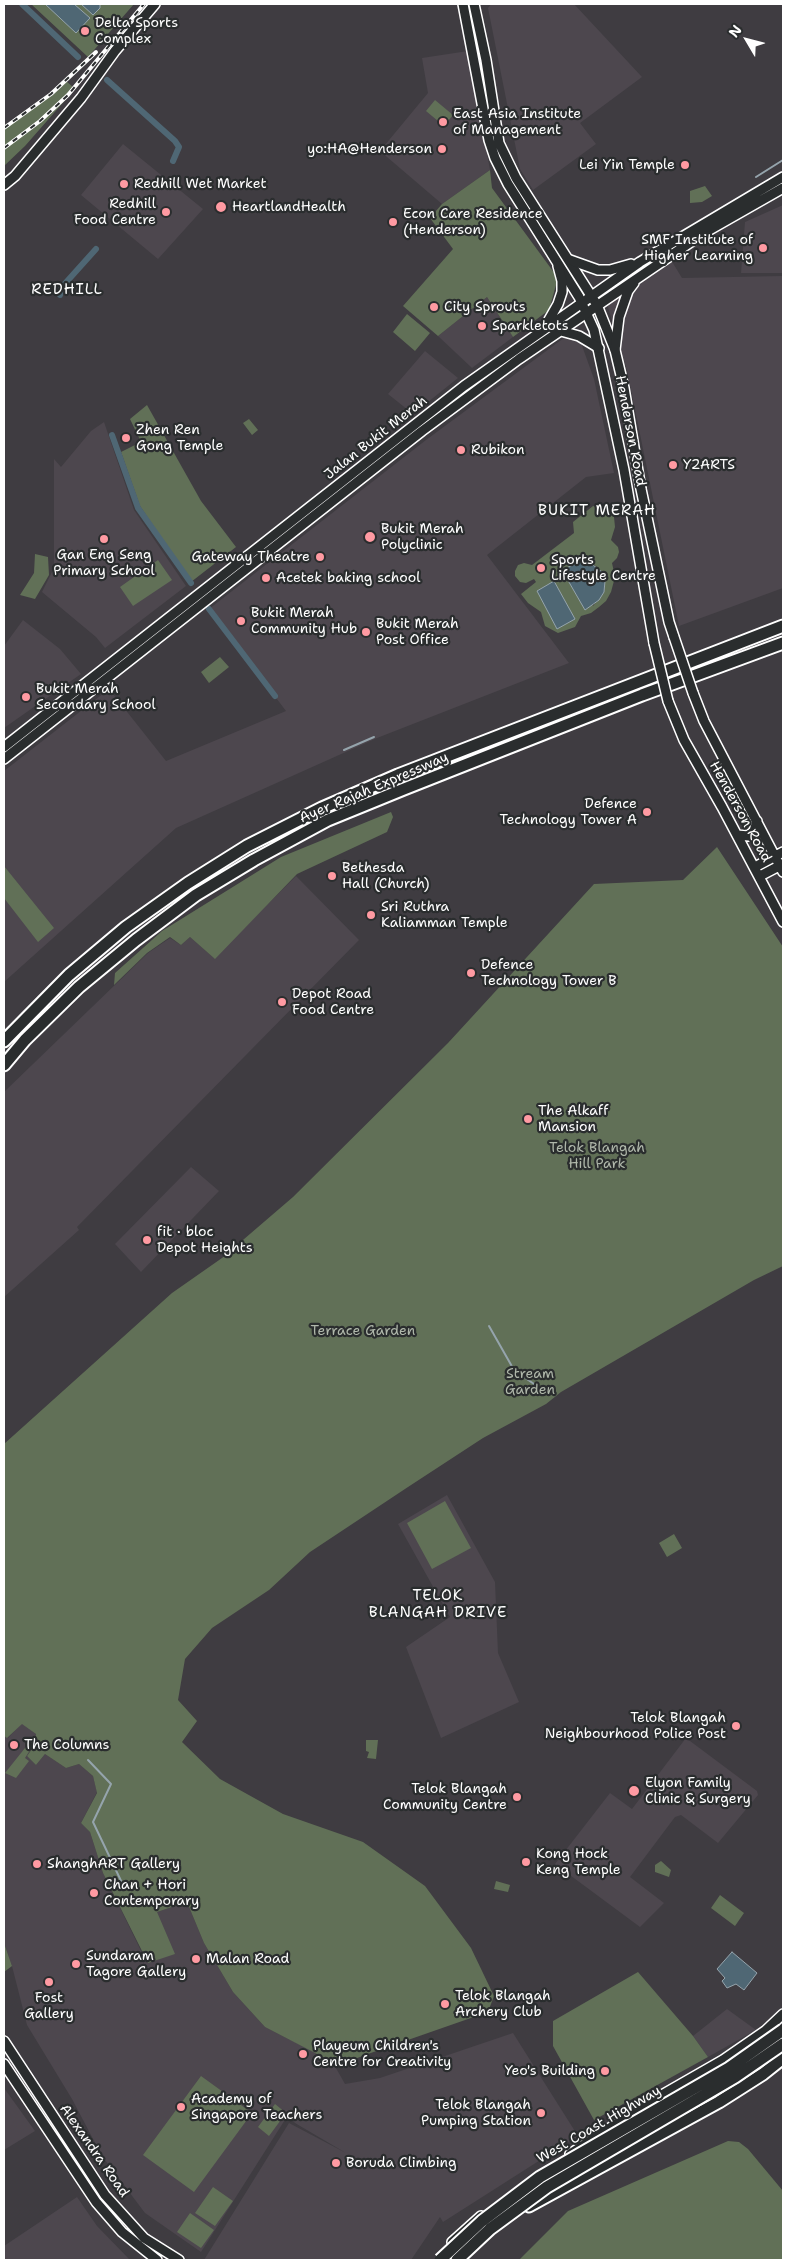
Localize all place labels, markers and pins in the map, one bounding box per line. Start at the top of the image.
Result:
place label: Delta Sports Complex [95,15,178,48]
marker: Delta Sports Complex [79,25,91,37]
place label: East Asia Institute of Management [453,106,581,138]
marker: East Asia Institute of Management [437,116,449,128]
place label: yo:HA@Henderson [307,141,432,157]
marker: yo:HA@Henderson [436,143,448,155]
place label: Lei Yin Temple [579,157,675,173]
marker: Lei Yin Temple [679,159,691,171]
place label: Redhill Wet Market [134,176,267,192]
marker: Redhill Wet Market [118,178,130,190]
place label: Redhill Food Centre [74,196,156,228]
place label: HeartlandHealth [232,199,346,215]
marker: HeartlandHealth [214,200,228,214]
marker: Redhill Food Centre [160,206,172,218]
place label: Econ Care Residence (Henderson) [403,206,543,238]
marker: Econ Care Residence (Henderson) [387,216,399,228]
place label: SMF Institute of Higher Learning [641,232,753,264]
marker: SMF Institute of Higher Learning [757,242,769,254]
place label: City Sprouts [444,299,526,315]
marker: City Sprouts [428,301,440,313]
place label: Sparkletots [492,318,569,334]
marker: Sparkletots [476,320,488,332]
place label: Zhen Ren Gong Temple [136,422,223,454]
marker: Zhen Ren Gong Temple [120,432,132,444]
place label: Rubikon [471,442,525,458]
marker: Rubikon [455,444,467,456]
place label: Y2ARTS [683,457,735,473]
marker: Y2ARTS [667,459,679,471]
place label: Bukit Merah Polyclinic [381,521,464,554]
marker: Bukit Merah Polyclinic [363,530,377,544]
marker: Gan Eng Seng Primary School [98,533,110,545]
place label: Gan Eng Seng Primary School [53,547,155,580]
place label: Gateway Theatre [192,549,310,565]
marker: Gateway Theatre [314,551,326,563]
place label: Sports Lifestyle Centre [551,552,656,584]
marker: Sports Lifestyle Centre [535,562,547,574]
place label: Acetek baking school [276,570,420,586]
marker: Acetek baking school [260,572,272,584]
place label: Bukit Merah Community Hub [251,605,357,638]
marker: Bukit Merah Community Hub [235,615,247,627]
place label: Bukit Merah Post Office [376,616,459,648]
marker: Bukit Merah Post Office [360,626,372,638]
place label: Bukit Merah Secondary School [36,681,156,714]
marker: Bukit Merah Secondary School [20,691,32,703]
place label: Defence Technology Tower A [500,796,637,829]
marker: Defence Technology Tower A [641,806,653,818]
place label: Bethesda Hall (Church) [342,860,430,892]
marker: Bethesda Hall (Church) [326,870,338,882]
place label: Sri Ruthra Kaliamman Temple [381,899,508,932]
marker: Sri Ruthra Kaliamman Temple [365,909,377,921]
place label: Defence Technology Tower B [481,957,617,990]
marker: Defence Technology Tower B [465,967,477,979]
place label: Depot Road Food Centre [292,986,374,1019]
marker: Depot Road Food Centre [276,996,288,1008]
place label: The Alkaff Mansion [538,1103,608,1136]
marker: The Alkaff Mansion [522,1113,534,1125]
place label: fit · bloc Depot Heights [157,1224,253,1256]
marker: fit · bloc Depot Heights [141,1234,153,1246]
place label: Telok Blangah Neighbourhood Police Post [545,1710,726,1742]
marker: Telok Blangah Neighbourhood Police Post [730,1720,742,1732]
place label: The Columns [24,1737,109,1753]
marker: The Columns [8,1739,20,1751]
place label: Elyon Family Clinic & Surgery [645,1775,751,1808]
place label: Telok Blangah Community Centre [383,1781,507,1814]
marker: Elyon Family Clinic & Surgery [627,1784,641,1798]
marker: Telok Blangah Community Centre [511,1791,523,1803]
place label: Kong Hock Keng Temple [536,1846,621,1878]
place label: ShanghART Gallery [47,1856,180,1872]
marker: Kong Hock Keng Temple [520,1856,532,1868]
marker: ShanghART Gallery [31,1858,43,1870]
place label: Chan + Hori Contemporary [104,1877,199,1910]
marker: Chan + Hori Contemporary [88,1887,100,1899]
place label: Sundaram Tagore Gallery [86,1948,186,1980]
place label: Malan Road [206,1951,289,1967]
marker: Malan Road [190,1953,202,1965]
marker: Sundaram Tagore Gallery [70,1958,82,1970]
marker: Fost Gallery [43,1976,55,1988]
place label: Telok Blangah Archery Club [455,1988,551,2020]
place label: Fost Gallery [24,1990,74,2022]
marker: Telok Blangah Archery Club [439,1998,451,2010]
place label: Playeum Children's Centre for Creativity [313,2038,451,2070]
marker: Playeum Children's Centre for Creativity [297,2048,309,2060]
place label: Yeo's Building [504,2063,595,2079]
marker: Yeo's Building [599,2065,611,2077]
place label: Academy of Singapore Teachers [191,2091,322,2124]
place label: Telok Blangah Pumping Station [421,2097,531,2130]
marker: Academy of Singapore Teachers [175,2101,187,2113]
marker: Telok Blangah Pumping Station [535,2107,547,2119]
place label: Boruda Climbing [346,2155,456,2171]
marker: Boruda Climbing [330,2157,342,2169]

